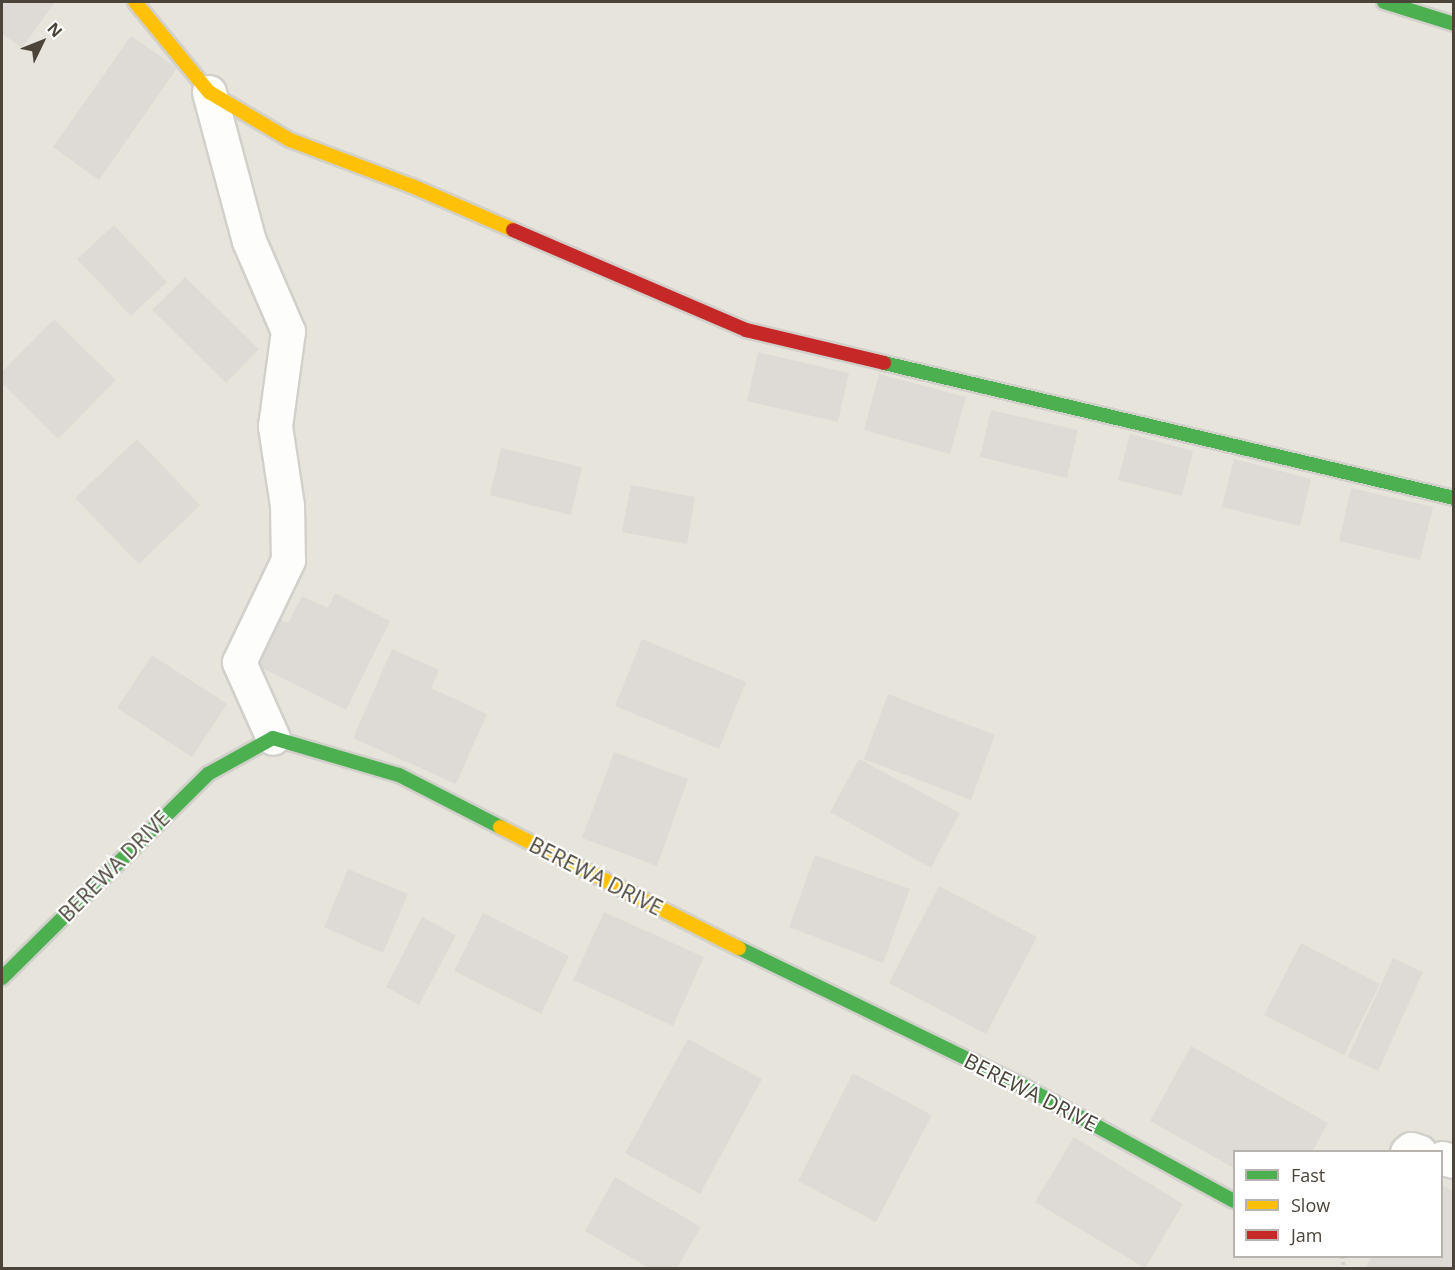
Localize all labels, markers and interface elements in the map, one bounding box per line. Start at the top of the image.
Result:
north arrow [12,12,72,72]
text: N [43,17,68,42]
street label: BEREWA DRIVE [53,805,175,927]
street label: BEREWA DRIVE [525,832,667,920]
street label: BEREWA DRIVE [960,1048,1102,1136]
legend [1233,1150,1443,1258]
text: Fast [1291,1163,1325,1187]
text: Slow [1291,1193,1330,1217]
text: Jam [1291,1223,1323,1247]

